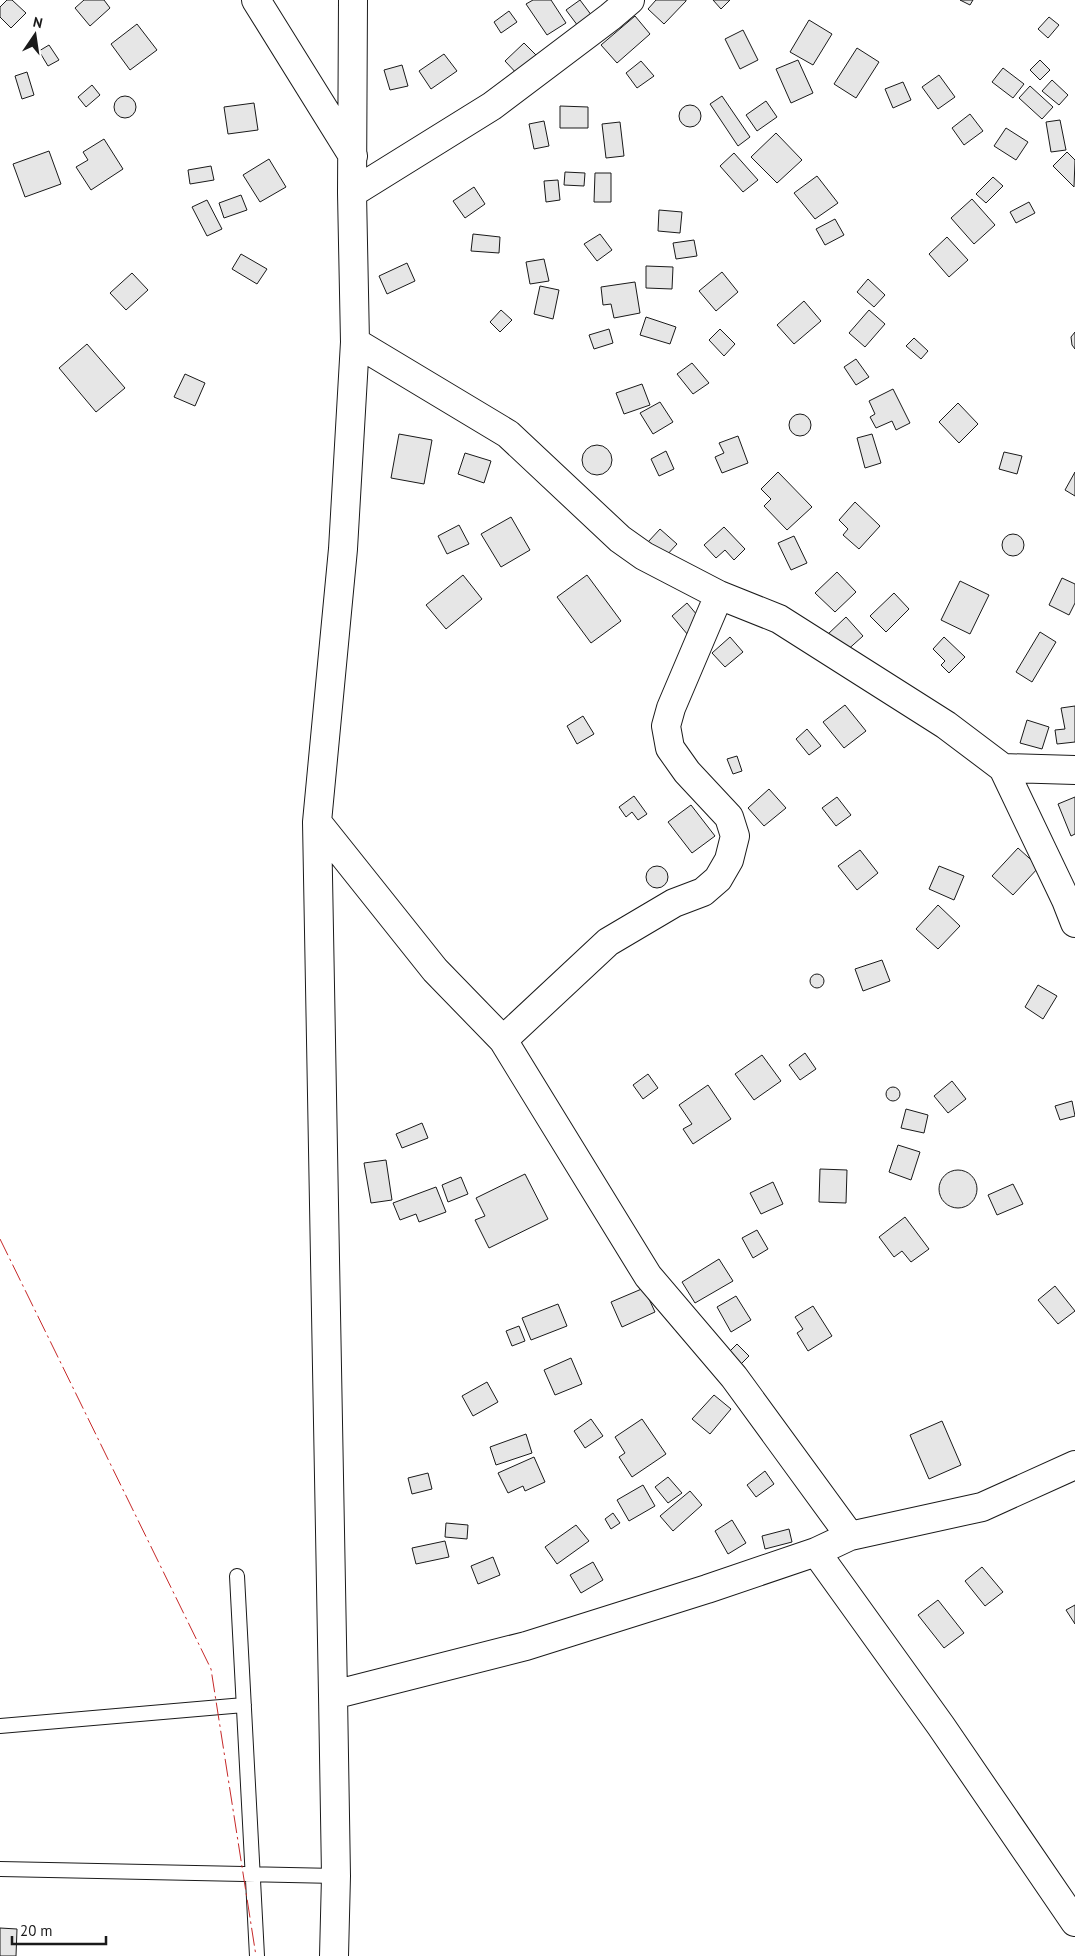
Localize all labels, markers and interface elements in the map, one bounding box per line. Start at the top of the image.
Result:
north arrow [10,10,60,60]
text: N [31,13,44,32]
scale bar [12,1914,106,1946]
text: 20 m [20,1921,53,1940]

